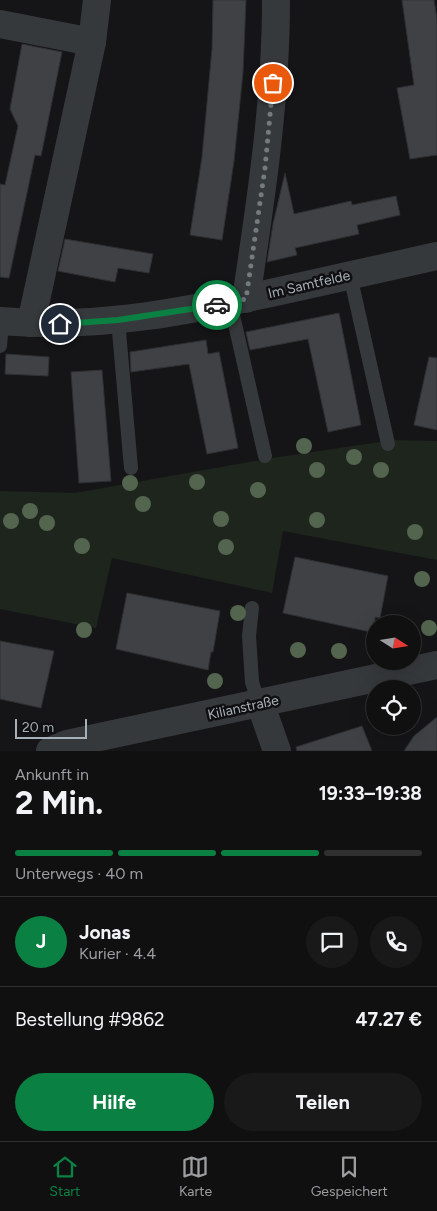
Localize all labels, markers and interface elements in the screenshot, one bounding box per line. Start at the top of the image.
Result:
pin [252,62,294,104]
icon: bag [259,69,287,97]
street label: Im Samtfelde [266,267,352,302]
courier [192,280,242,330]
icon: car [203,291,231,319]
pin [39,303,81,345]
icon: home [46,310,74,338]
north arrow [366,615,421,670]
map controls [366,615,421,735]
button: locate [366,680,421,735]
street label: Kilianstraße [206,692,281,723]
scale bar [15,716,88,739]
text: 20 m [22,719,54,736]
text: Ankunft in [15,765,89,784]
text: 19:33–19:38 [319,782,422,805]
text: 2 Min. [15,784,103,822]
text: Unterwegs · 40 m [15,864,143,883]
button: chat [306,916,358,968]
button: phone [370,916,422,968]
text: Jonas [79,921,130,944]
text: J [36,930,46,953]
text: Kurier · 4.4 [79,944,156,963]
text: Bestellung #9862 [15,1008,165,1031]
text: 47.27 € [355,1008,422,1031]
button: Hilfe [15,1073,214,1131]
button: Teilen [224,1073,422,1131]
tab: Start [49,1153,80,1200]
tab: Karte [179,1153,212,1200]
tab: Gespeichert [311,1153,388,1200]

